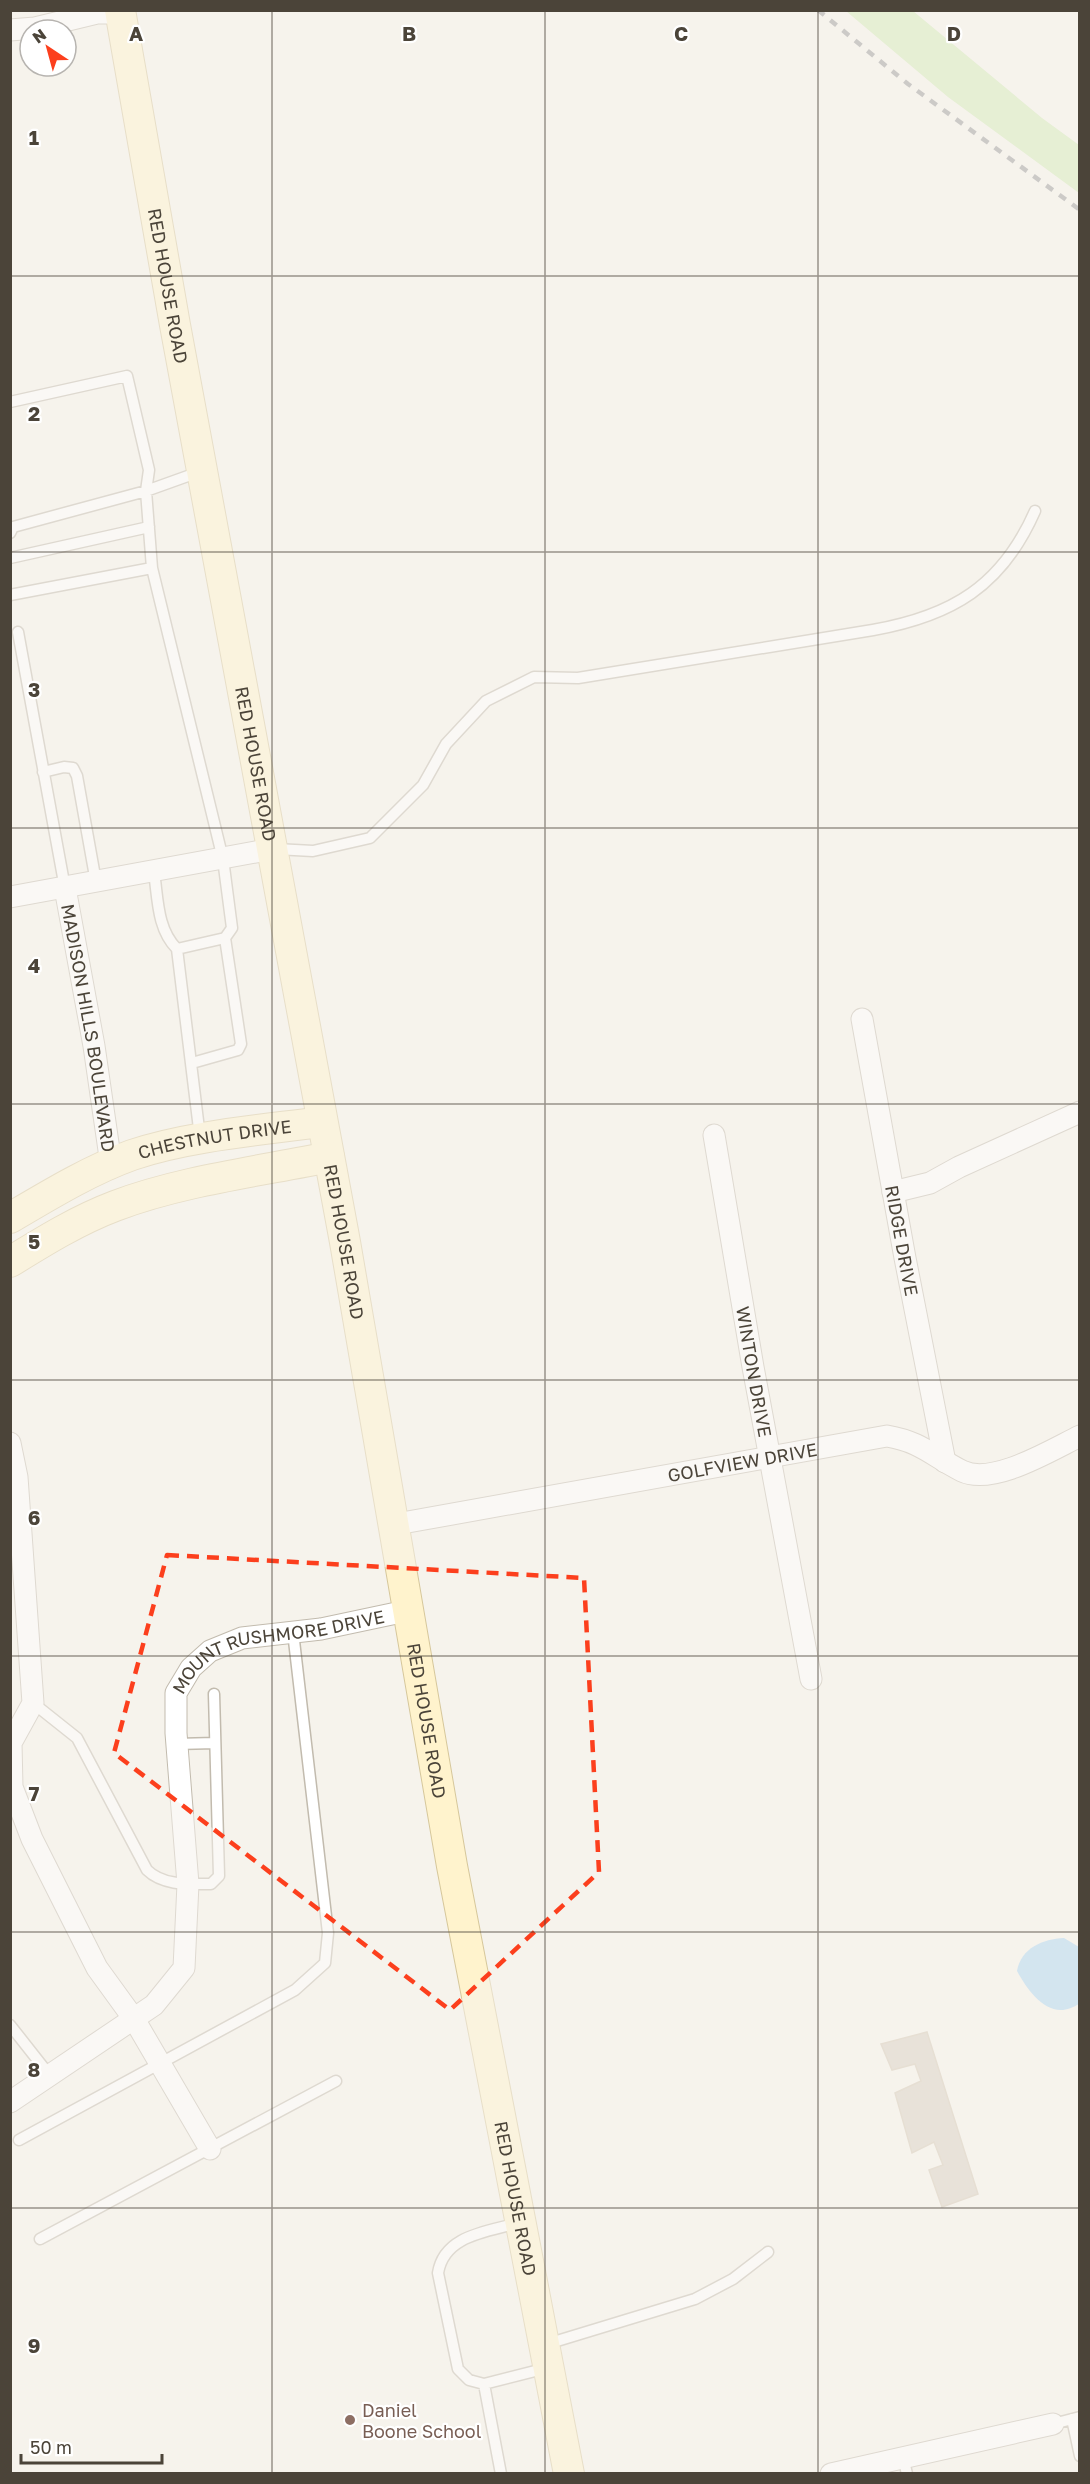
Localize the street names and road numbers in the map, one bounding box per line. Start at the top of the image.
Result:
street label: RED HOUSE ROAD [144,206,193,365]
street label: RED HOUSE ROAD [231,684,282,843]
street label: MADISON HILLS BOULEVARD [57,902,120,1154]
street label: CHESTNUT DRIVE [135,1115,293,1163]
street label: RED HOUSE ROAD [320,1162,369,1321]
street label: RIDGE DRIVE [881,1183,923,1298]
street label: WINTON DRIVE [732,1305,777,1439]
street label: GOLFVIEW DRIVE [666,1438,819,1486]
street label: MOUNT RUSHMORE DRIVE [167,1605,386,1698]
street label: RED HOUSE ROAD [403,1641,451,1800]
street label: RED HOUSE ROAD [490,2119,542,2278]

